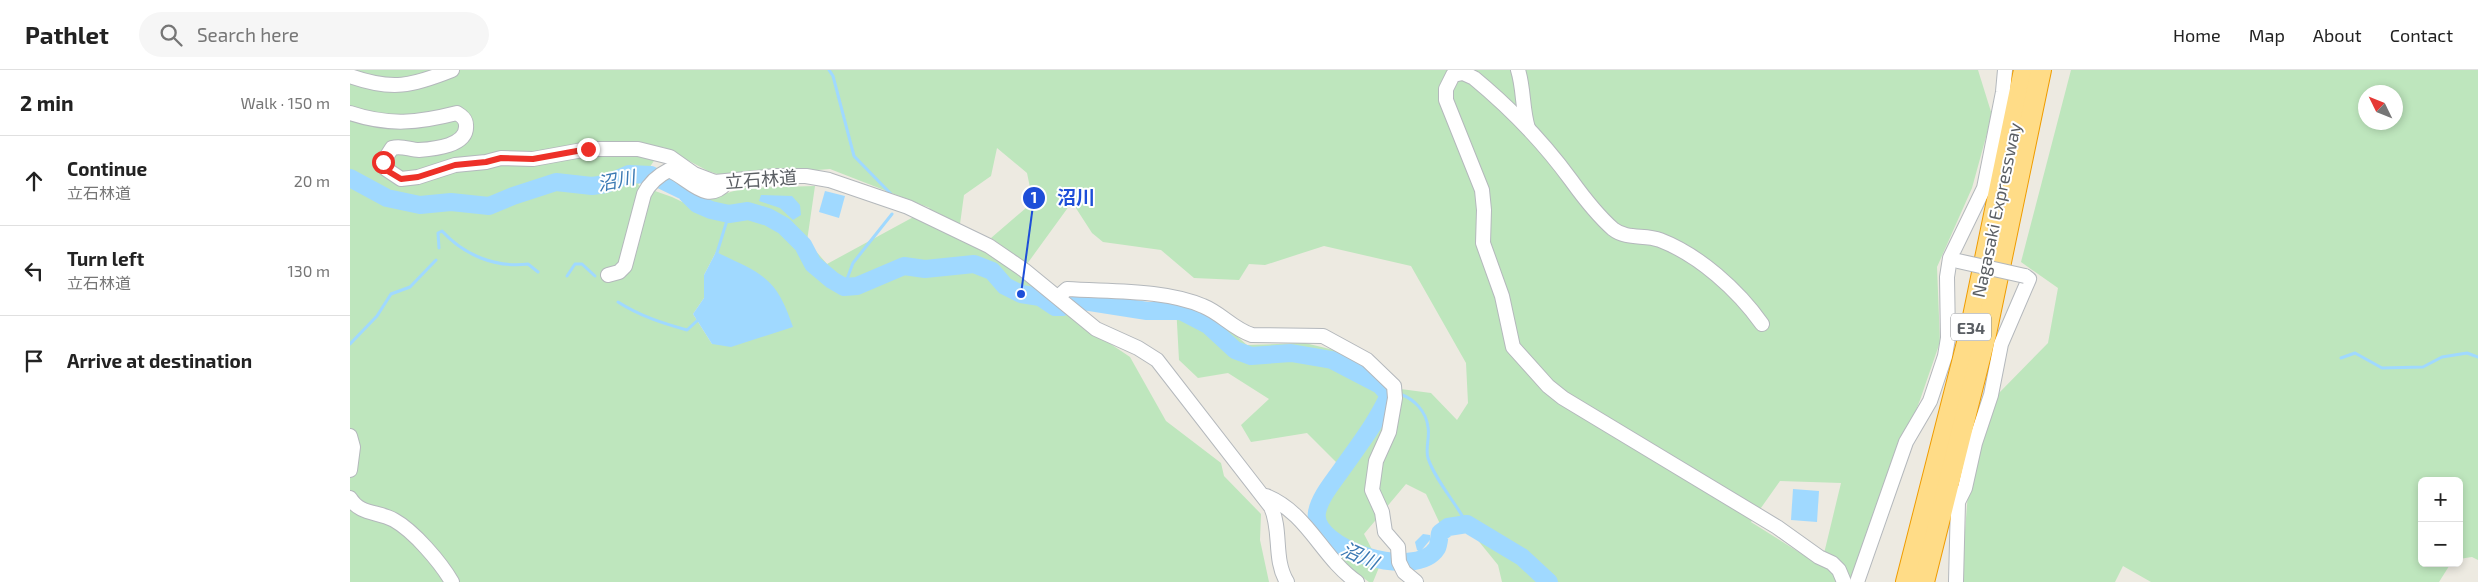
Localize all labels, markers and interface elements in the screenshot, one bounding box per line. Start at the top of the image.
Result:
search box [139,12,489,57]
text: Pathlet [25,20,109,49]
icon: search [157,21,185,49]
text: Search here [197,23,299,46]
text: Home [2173,24,2221,46]
text: Map [2249,24,2285,46]
text: About [2313,24,2362,46]
text: Contact [2390,24,2453,46]
north arrow [2358,85,2403,130]
text: 2 min [20,90,74,115]
text: Walk · 150 m [240,93,330,112]
street label: Nagasaki Expressway [1967,120,2025,299]
route end [577,138,600,161]
route start [372,151,395,174]
text: Continue [67,157,147,180]
water label: 沼川 [595,165,639,195]
street label: 立石林道 [724,166,798,192]
icon: ahead [20,167,48,195]
text: 20 m [294,171,330,190]
callout: 沼川 [1022,181,1105,215]
text: 立石林道 [67,183,131,202]
text: 沼川 [1057,185,1095,208]
text: 1 [1031,188,1037,206]
text: Turn left [67,247,144,270]
icon: left [20,257,48,285]
text: 130 m [288,261,330,280]
text: 立石林道 [67,273,131,292]
road number: E34 [1951,313,1991,340]
icon: arrive [20,347,48,375]
text: Arrive at destination [67,349,252,372]
map controls [2418,477,2463,567]
button: + [2418,477,2463,522]
button: − [2418,522,2463,567]
water label: 沼川 [1338,537,1384,574]

